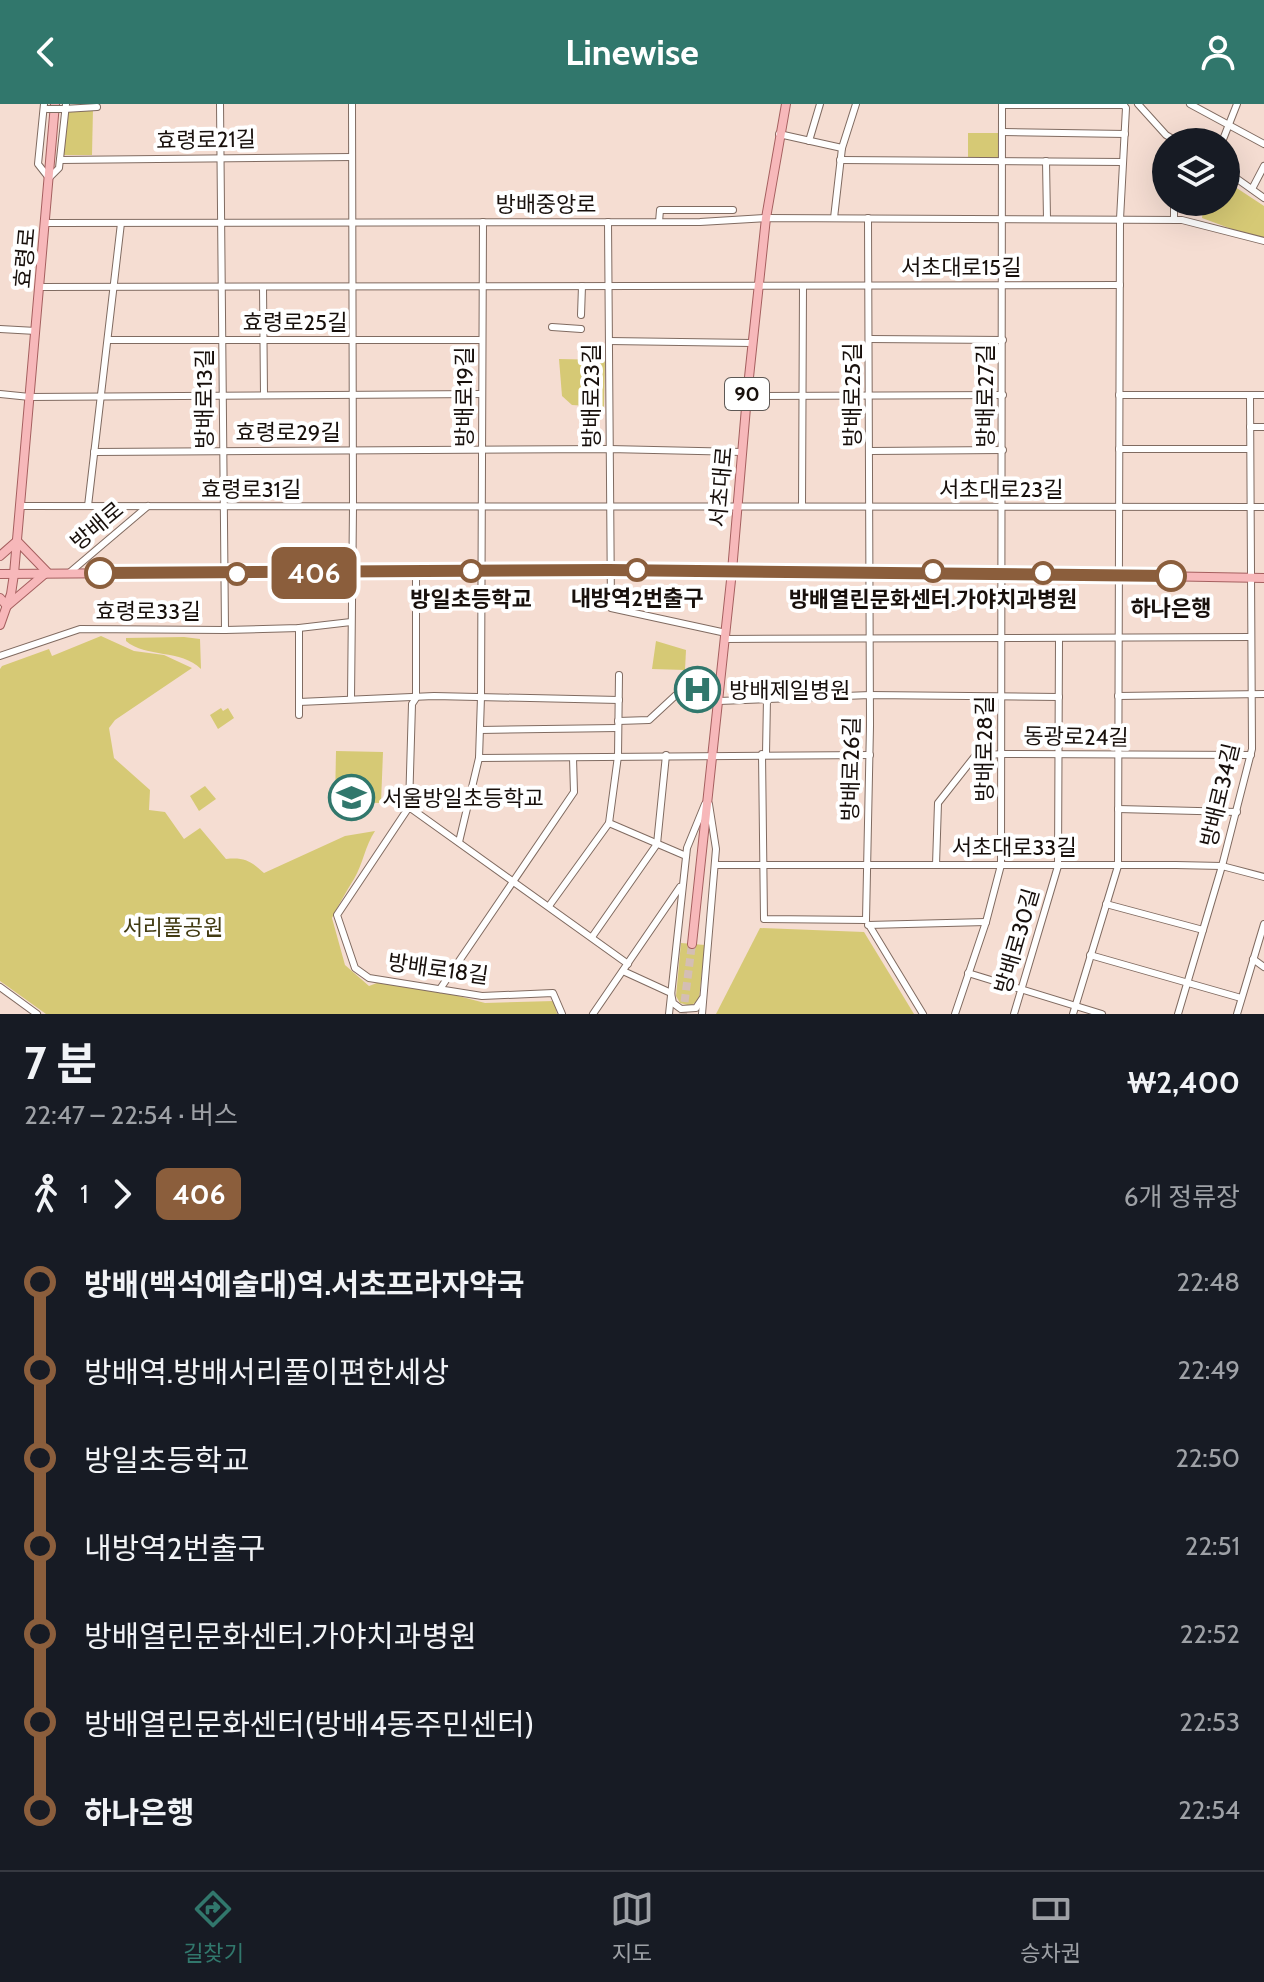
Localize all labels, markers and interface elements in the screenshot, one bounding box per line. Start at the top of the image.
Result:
icon: back [24,30,68,74]
text: Linewise [565,30,699,74]
icon: person [1196,30,1240,74]
street label: 효령로21길 [156,126,256,154]
map controls [1152,128,1240,216]
button: layers [1152,128,1240,216]
street label: 방배중앙로 [495,191,597,218]
street label: 효령로 [9,227,41,289]
street label: 서초대로15길 [901,254,1021,281]
street label: 효령로25길 [243,309,347,336]
street label: 방배로25길 [839,343,866,447]
street label: 방배로23길 [578,344,605,448]
street label: 방배로27길 [972,344,999,448]
street label: 방배로19길 [451,347,478,447]
street label: 방배로13길 [191,349,218,449]
road number: 90 [725,378,769,410]
street label: 효령로29길 [236,419,340,446]
street label: 서초대로 [704,445,738,529]
street label: 효령로31길 [201,476,301,503]
street label: 서초대로23길 [939,476,1063,503]
street label: 방배로 [65,496,129,556]
line badge: 406 [268,547,360,599]
text: 406 [288,556,340,590]
unlabelled marker [85,558,115,588]
marker: 내방역2번출구 [626,559,648,581]
marker: 방일초등학교 [460,560,482,582]
marker: 방배열린문화센터.가야치과병원 [922,560,944,582]
marker: 하나은행 [1156,561,1186,591]
unlabelled marker [1032,562,1054,584]
unlabelled marker [226,563,248,585]
place label: 내방역2번출구 [570,585,704,612]
place label: 방일초등학교 [410,586,532,613]
place label: 방배열린문화센터.가야치과병원 [789,586,1077,613]
place label: 하나은행 [1131,595,1211,622]
street label: 효령로33길 [96,598,200,625]
hospital icon: 방배제일병원 [674,666,722,714]
place label: 방배제일병원 [729,677,850,704]
street label: 방배로28길 [971,696,998,802]
street label: 방배로26길 [837,716,865,822]
street label: 동광로24길 [1023,723,1129,751]
street label: 방배로34길 [1195,741,1245,849]
school or university icon: 서울방일초등학교 [327,774,375,822]
place label: 서울방일초등학교 [382,785,544,812]
street label: 서초대로33길 [951,834,1077,861]
street label: 방배로30길 [989,885,1045,997]
park label: 서리풀공원 [122,914,224,941]
street label: 방배로18길 [386,949,490,989]
text: 7 분 [24,1037,97,1090]
text: ₩2,400 [1127,1064,1240,1101]
text: 22:47 – 22:54 · 버스 [24,1099,238,1131]
icon: walk [24,1172,68,1216]
icon: forward [100,1172,144,1216]
text: 406 [172,1177,225,1211]
text: 1 [80,1178,88,1210]
text: 6개 정류장 [1124,1181,1240,1213]
text: 방배(백석예술대)역.서초프라자약국 [84,1266,524,1303]
text: 22:48 [1177,1266,1240,1298]
text: 방배역.방배서리풀이편한세상 [84,1354,449,1391]
text: 22:49 [1178,1354,1240,1386]
text: 방일초등학교 [84,1442,250,1479]
text: 22:50 [1175,1442,1240,1474]
text: 내방역2번출구 [84,1530,265,1567]
text: 22:51 [1185,1530,1240,1562]
text: 방배열린문화센터.가야치과병원 [84,1618,477,1655]
text: 22:52 [1180,1618,1240,1650]
text: 방배열린문화센터(방배4동주민센터) [84,1706,534,1743]
text: 22:53 [1179,1706,1240,1738]
text: 하나은행 [84,1794,194,1831]
text: 22:54 [1178,1794,1240,1826]
tab: 길찾기 [183,1887,244,1967]
tab: 지도 [610,1887,654,1967]
tab: 승차권 [1020,1887,1081,1967]

